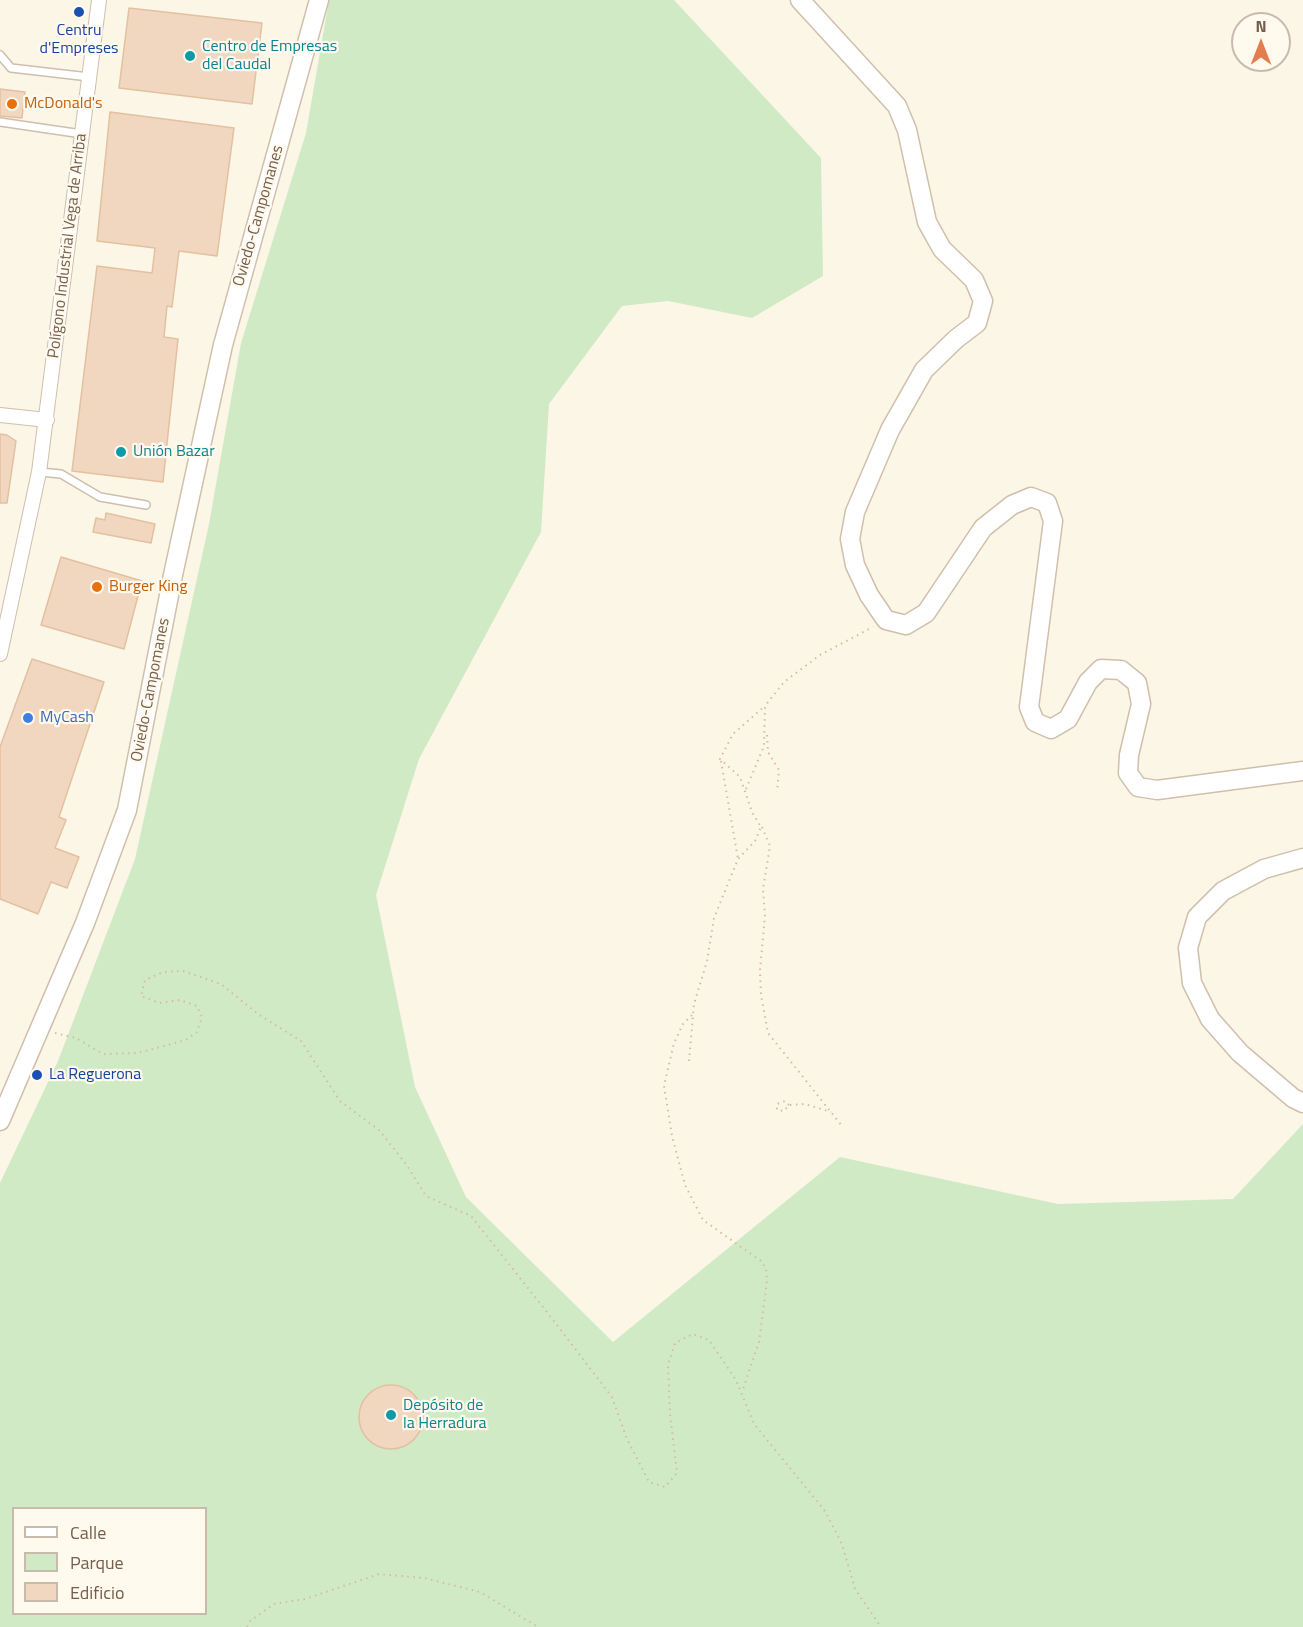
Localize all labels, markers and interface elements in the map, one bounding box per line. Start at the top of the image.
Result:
marker: Centru d'Empreses [72,5,86,19]
north arrow [1231,12,1291,72]
text: N [1255,14,1267,38]
place label: Centru d'Empreses [40,21,118,59]
place label: Centro de Empresas del Caudal [202,37,337,75]
marker: Centro de Empresas del Caudal [183,49,197,63]
place label: McDonald's [24,94,103,114]
marker: McDonald's [5,97,19,111]
street label: Polígono Industrial Vega de Arriba [45,132,91,360]
street label: Oviedo-Campomanes [230,143,288,289]
place label: Unión Bazar [133,442,215,462]
marker: Unión Bazar [114,445,128,459]
place label: Burger King [109,577,188,597]
marker: Burger King [90,580,104,594]
street label: Oviedo-Campomanes [128,616,174,764]
place label: MyCash [40,708,94,728]
marker: MyCash [21,711,35,725]
place label: La Reguerona [49,1065,141,1085]
marker: La Reguerona [30,1068,44,1082]
place label: Depósito de la Herradura [403,1396,487,1434]
marker: Depósito de la Herradura [384,1408,398,1422]
legend [12,1507,207,1615]
text: Calle [70,1519,106,1546]
text: Parque [70,1549,124,1576]
text: Edificio [70,1579,124,1606]

